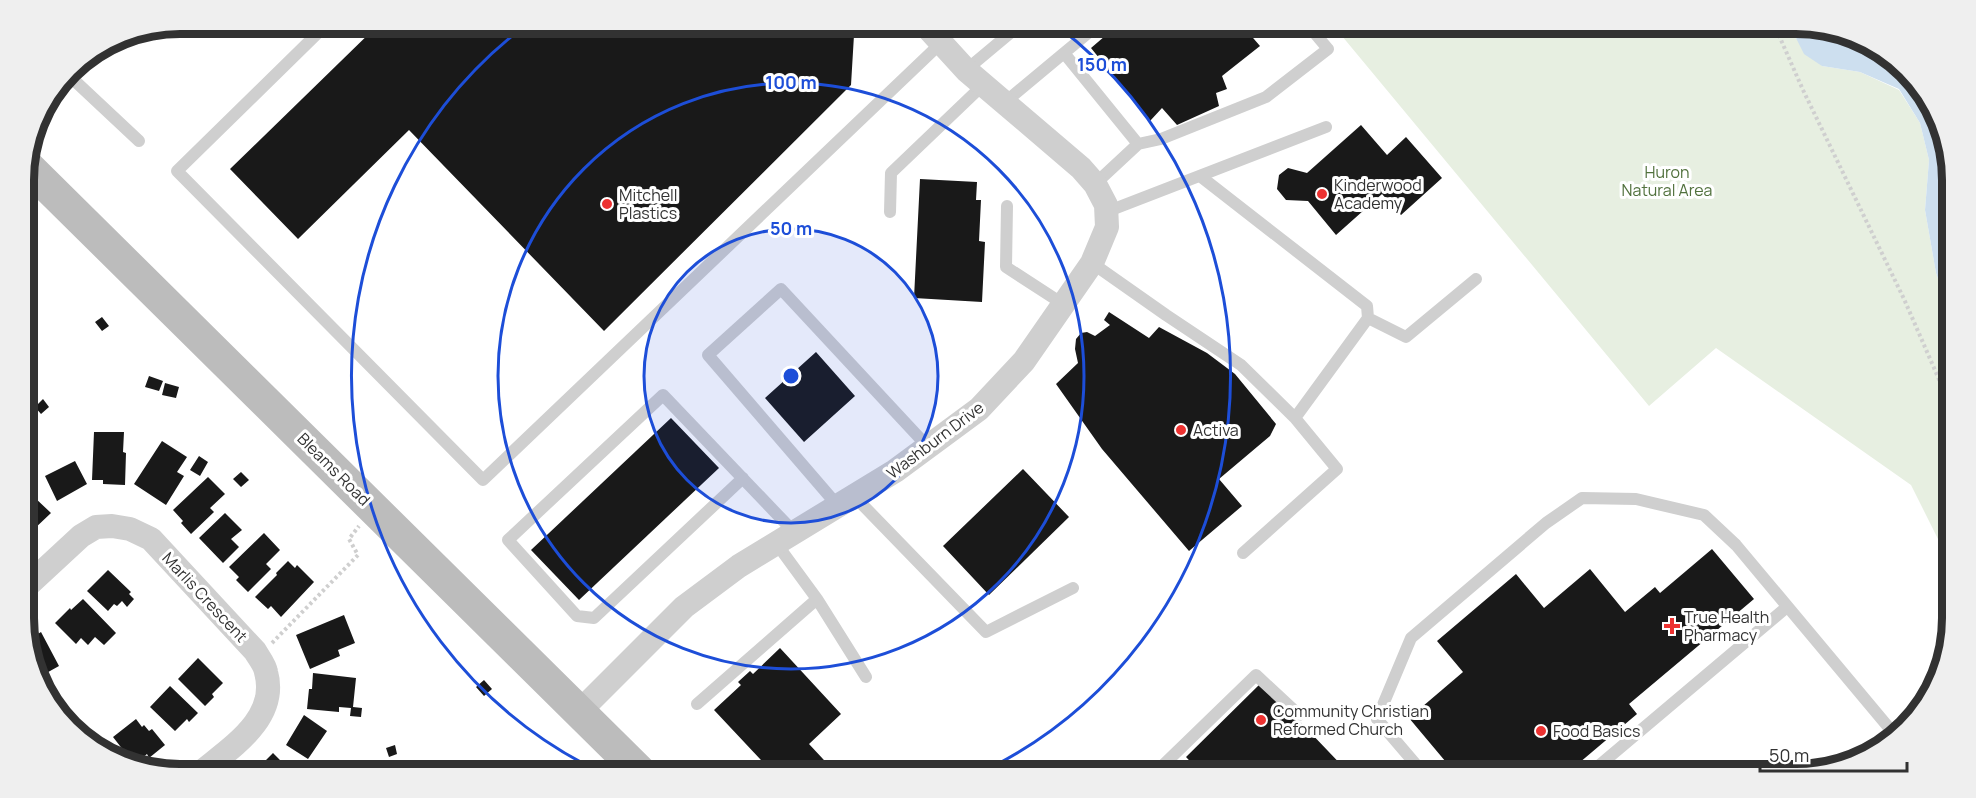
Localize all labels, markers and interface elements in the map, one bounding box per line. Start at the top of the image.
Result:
text: 150 m [1077,52,1127,76]
text: 100 m [765,70,817,94]
park label: Huron Natural Area [1622,161,1712,201]
place label: Kinderwood Academy [1334,174,1422,214]
place label: Mitchell Plastics [619,184,677,224]
marker: Kinderwood Academy [1315,187,1329,201]
marker: Mitchell Plastics [600,197,614,211]
text: 50 m [770,216,812,240]
centre of rings [781,366,801,386]
street label: Washburn Drive [882,396,988,484]
place label: Activa [1193,419,1239,441]
marker: Activa [1174,423,1188,437]
street label: Bleams Road [293,428,375,510]
street label: Marlis Crescent [158,547,252,647]
place label: True Health Pharmacy [1684,606,1769,646]
marker: True Health Pharmacy [1665,619,1679,633]
place label: Community Christian Reformed Church [1273,700,1429,740]
marker: Community Christian Reformed Church [1254,713,1268,727]
place label: Food Basics [1553,720,1641,742]
marker: Food Basics [1534,724,1548,738]
scale bar [1760,735,1907,773]
text: 50 m [1769,743,1809,767]

